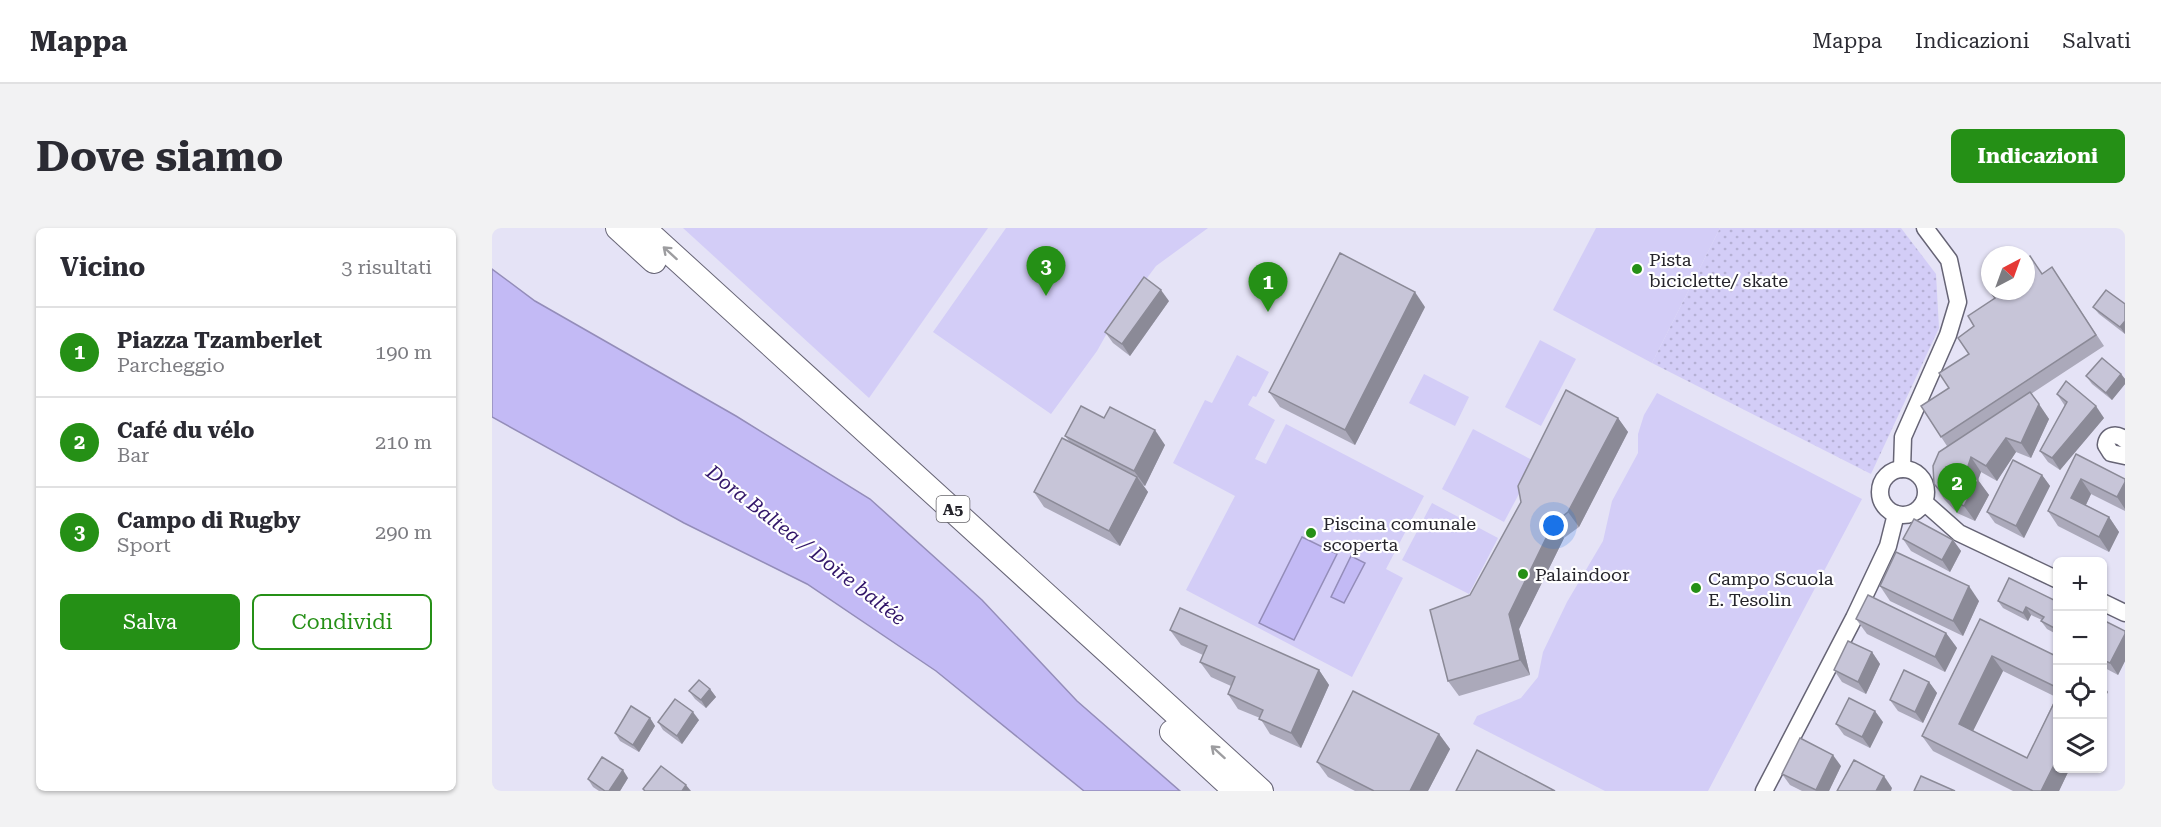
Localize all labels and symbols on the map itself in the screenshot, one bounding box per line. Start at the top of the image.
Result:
one-way arrow [663,246,678,260]
north arrow [1981,246,2035,300]
pin: 3 [1026,247,1066,296]
place label: Pista biciclette/ skate [1649,249,1788,291]
pin: 1 [1248,262,1288,312]
marker: Pista biciclette/ skate [1630,262,1644,276]
water label: Dora Baltea / Doire baltée [701,459,910,630]
pin: 2 [1938,464,1976,513]
road number: A5 [936,496,970,522]
your location [1539,511,1568,540]
place label: Piscina comunale scoperta [1323,513,1476,555]
marker: Piscina comunale scoperta [1304,526,1318,540]
place label: Palaindoor [1535,564,1630,585]
marker: Palaindoor [1516,567,1530,581]
place label: Campo Scuola E. Tesolin [1708,568,1834,610]
marker: Campo Scuola E. Tesolin [1689,581,1703,595]
one-way arrow [1211,745,1226,759]

